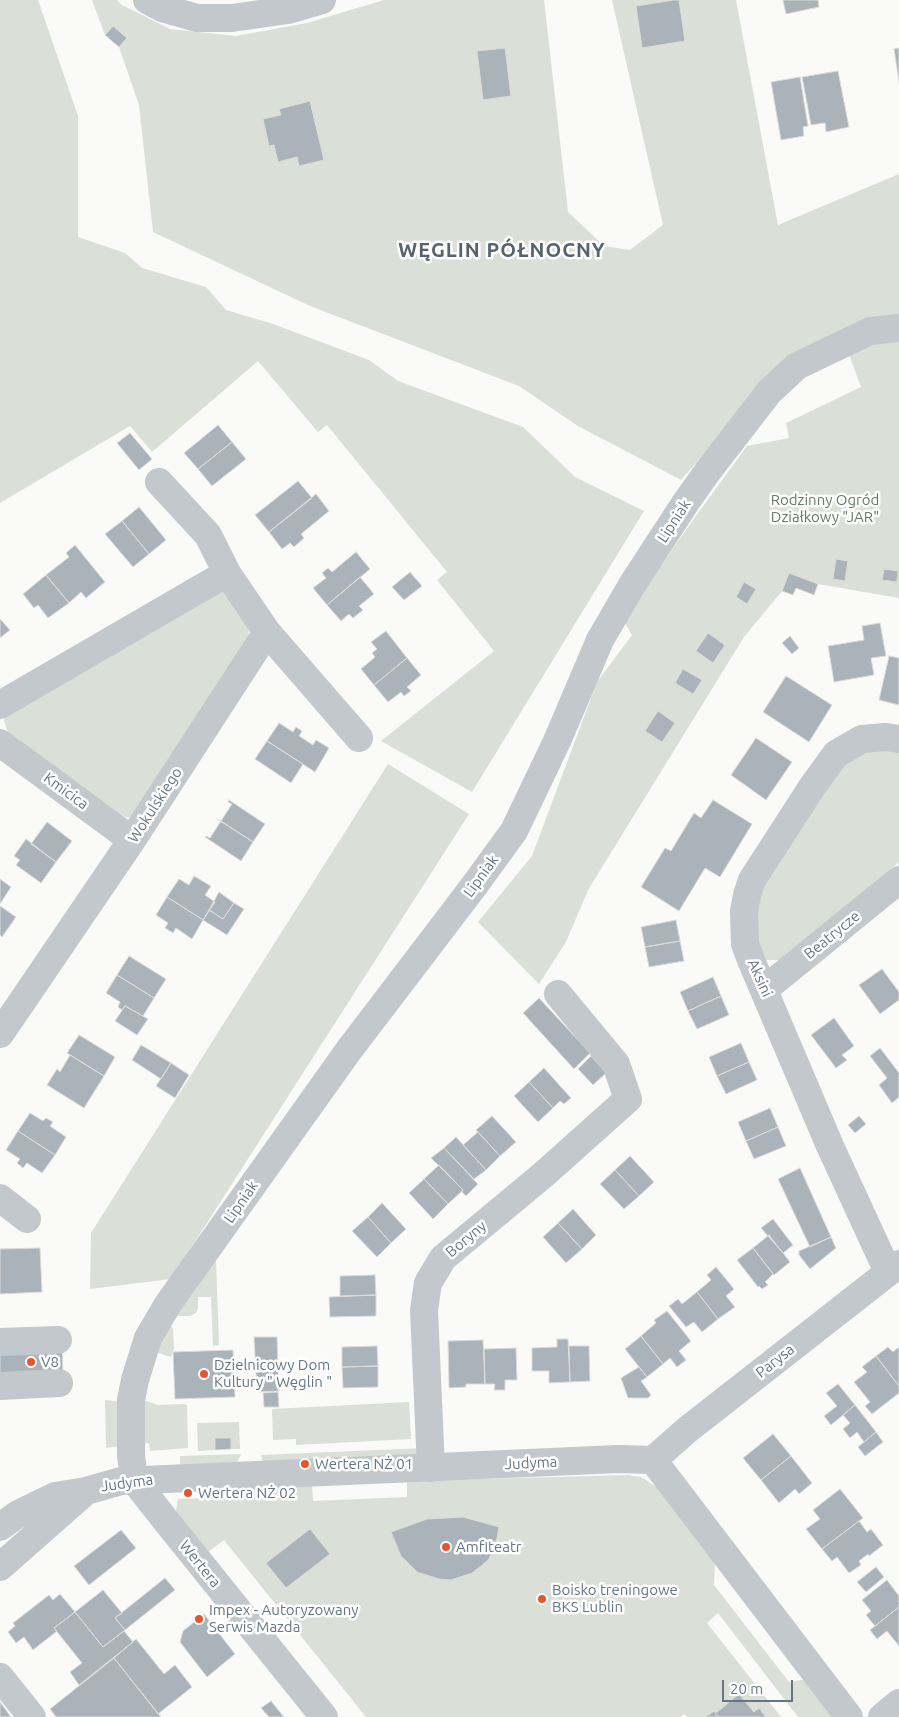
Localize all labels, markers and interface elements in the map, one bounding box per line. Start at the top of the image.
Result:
district label: WĘGLIN PÓŁNOCNY [396,238,608,262]
park label: Rodzinny Ogród Działkowy "JAR" [771,491,879,526]
street label: Lipniak [654,496,694,546]
street label: Wokulskiego [124,764,186,846]
street label: Kmicica [40,769,92,813]
street label: Lipniak [460,851,502,901]
street label: Beatrycze [800,907,864,963]
street label: Aksini [744,956,776,1000]
street label: Lipniak [220,1177,262,1227]
street label: Boryny [442,1217,490,1261]
street label: Parysa [752,1340,798,1382]
place label: V8 [41,1353,59,1371]
marker: V8 [25,1356,37,1368]
place label: Dzielnicowy Dom Kultury " Węglin " [214,1356,332,1391]
marker: Dzielnicowy Dom Kultury " Węglin " [198,1368,210,1380]
street label: Judyma [504,1453,558,1473]
place label: Wertera NŻ 01 [315,1455,413,1473]
marker: Wertera NŻ 01 [299,1458,311,1470]
street label: Judyma [100,1470,154,1496]
place label: Wertera NŻ 02 [198,1484,296,1502]
marker: Wertera NŻ 02 [182,1487,194,1499]
street label: Wertera [176,1537,224,1591]
place label: Amfiteatr [456,1538,521,1556]
marker: Amfiteatr [440,1541,452,1553]
place label: Boisko treningowe BKS Lublin [552,1581,678,1616]
marker: Boisko treningowe BKS Lublin [536,1593,548,1605]
place label: Impex - Autoryzowany Serwis Mazda [209,1601,358,1636]
marker: Impex - Autoryzowany Serwis Mazda [193,1613,205,1625]
scale bar [724,1670,795,1702]
text: 20 m [730,1680,763,1697]

